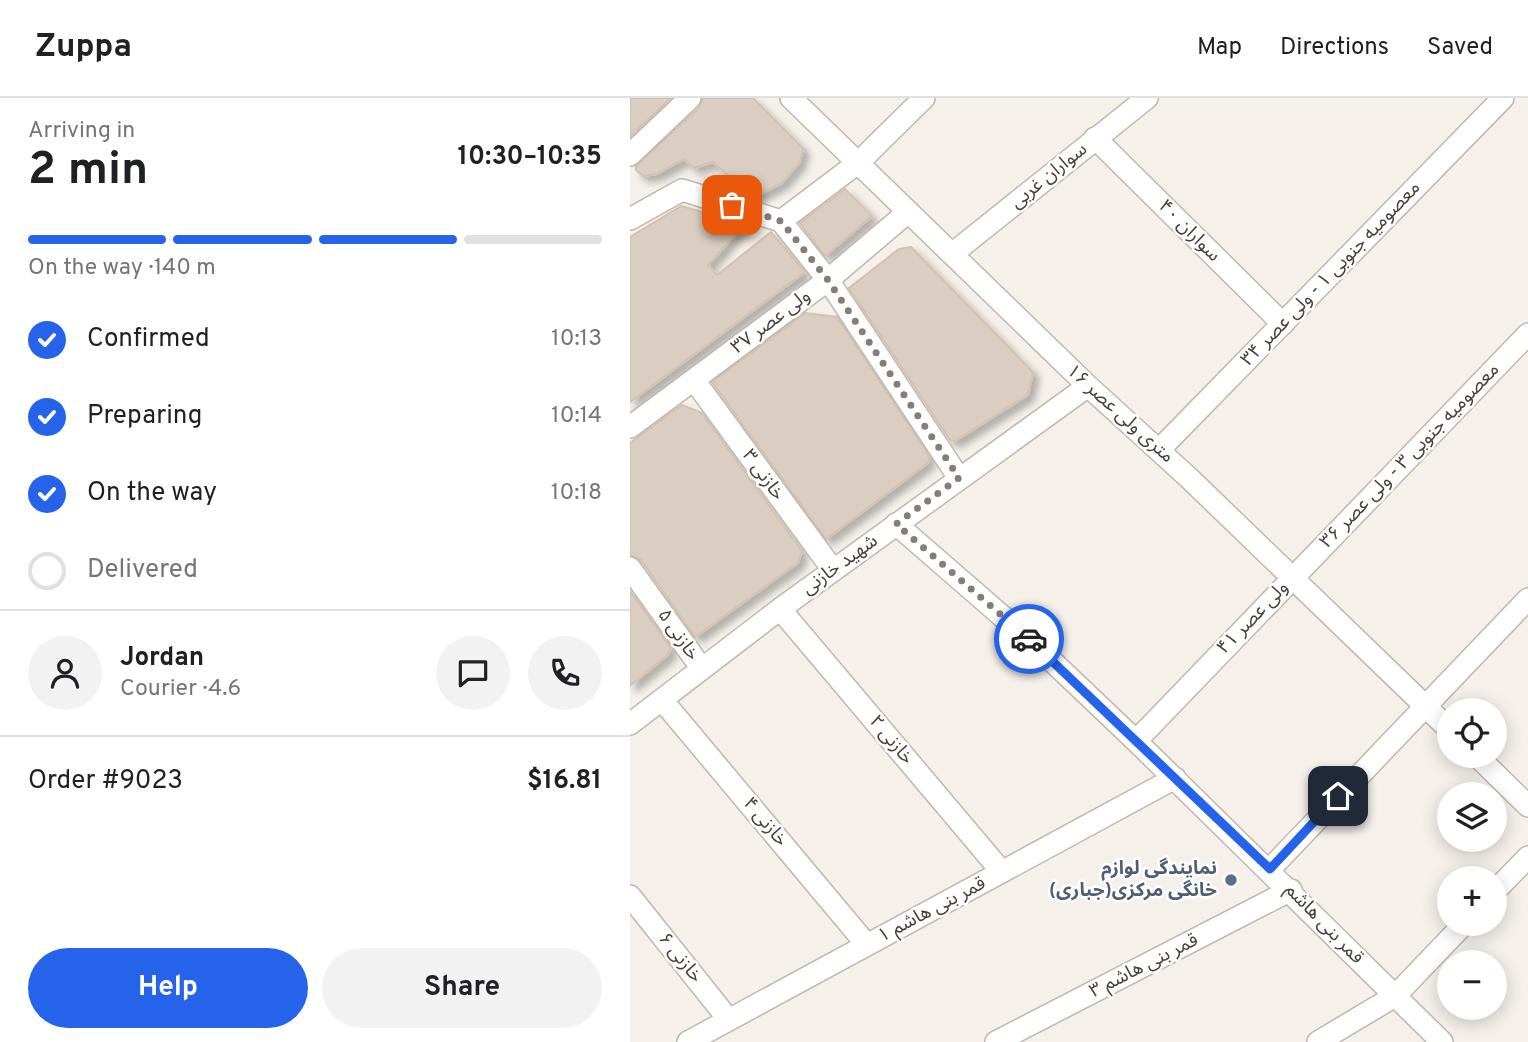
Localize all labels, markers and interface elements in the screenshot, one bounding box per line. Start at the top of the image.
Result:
text: Zuppa [35,27,132,69]
text: Map [1197,33,1242,63]
text: Directions [1280,33,1389,63]
text: Saved [1427,33,1493,63]
text: Arriving in [28,117,135,146]
street label: سواران غربی [1006,138,1092,214]
text: 10:30–10:35 [458,141,602,174]
text: 2 min [28,142,148,201]
pin [702,175,762,235]
street label: معصومیه جنوبی ۱ - ولی عصر ۳۴ [1236,176,1426,372]
icon: bag [713,186,751,224]
street label: سواران ۴۰ [1153,195,1225,267]
text: On the way · 140 m [28,254,216,283]
street label: ولی عصر ۳۷ [727,284,815,360]
icon: check [28,321,66,359]
text: Confirmed [87,323,210,356]
text: 10:13 [551,325,602,354]
street label: معصومیه جنوبی ۳ - ولی عصر ۳۶ [1315,358,1505,554]
street label: ۱۶ متری ولی عصر [1061,359,1179,469]
icon: check [28,398,66,436]
text: Preparing [87,400,202,433]
text: 10:14 [551,402,602,431]
street label: خازنی ۳ [736,445,790,505]
icon: check [28,475,66,513]
text: On the way [87,477,217,510]
text: 10:18 [551,479,602,508]
street label: شهید خازنی [797,529,883,601]
text: Delivered [87,554,198,587]
street label: ولی عصر ۴۱ [1212,576,1294,660]
courier [994,604,1064,674]
street label: خازنی ۵ [652,605,704,665]
icon: car [1010,620,1048,658]
button: person [28,636,102,710]
button: chat [436,636,510,710]
button: phone [528,636,602,710]
text: Jordan [120,642,204,675]
text: Courier · 4.6 [120,675,241,704]
map controls [1437,698,1507,1020]
button: locate [1437,698,1507,768]
street label: خازنی ۲ [863,710,919,770]
text: Order #9023 [28,765,183,798]
text: $16.81 [527,765,602,798]
pin [1308,766,1368,826]
icon: home [1319,777,1357,815]
button: layers [1437,782,1507,852]
street label: خازنی ۴ [737,792,793,852]
place label: نمایندگی لوازم خانگی مرکزی(جباری) [1049,857,1217,903]
button: + [1437,866,1507,936]
street label: قمر بنی هاشم ۱ [874,871,991,949]
marker: نمایندگی لوازم خانگی مرکزی(جباری) [1223,872,1239,888]
street label: قمر بنی هاشم [1279,878,1369,970]
street label: خازنی ۶ [653,928,707,988]
street label: قمر بنی هاشم ۳ [1086,928,1203,1005]
button: Help [28,948,308,1028]
button: Share [322,948,602,1028]
button: − [1437,950,1507,1020]

